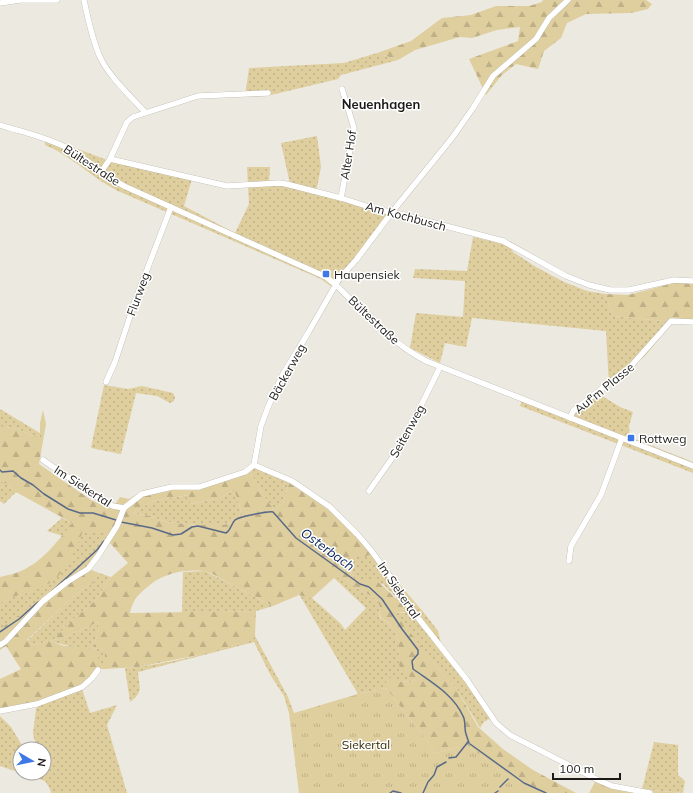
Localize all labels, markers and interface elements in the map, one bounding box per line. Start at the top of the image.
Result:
district label: Neuenhagen [342,96,420,112]
street label: Alter Hof [337,128,359,181]
street label: Bültestraße [61,141,123,189]
street label: Am Kochbusch [364,198,448,234]
place label: Haupensiek [334,267,400,282]
marker: Haupensiek [321,269,331,279]
street label: Flurweg [123,270,153,318]
street label: Bültestraße [345,293,403,347]
street label: Bäckerweg [265,341,309,403]
street label: Auf'm Plasse [571,359,637,417]
street label: Seitenweg [386,402,428,460]
place label: Rottweg [639,431,686,446]
marker: Rottweg [626,433,636,443]
street label: Im Siekertal [52,462,114,510]
water label: Osterbach [298,524,358,574]
street label: Im Siekertal [375,559,423,621]
park label: Siekertal [342,737,390,752]
north arrow [12,741,52,781]
scale bar [553,755,620,781]
text: N [34,757,49,768]
text: 100 m [559,761,594,776]

